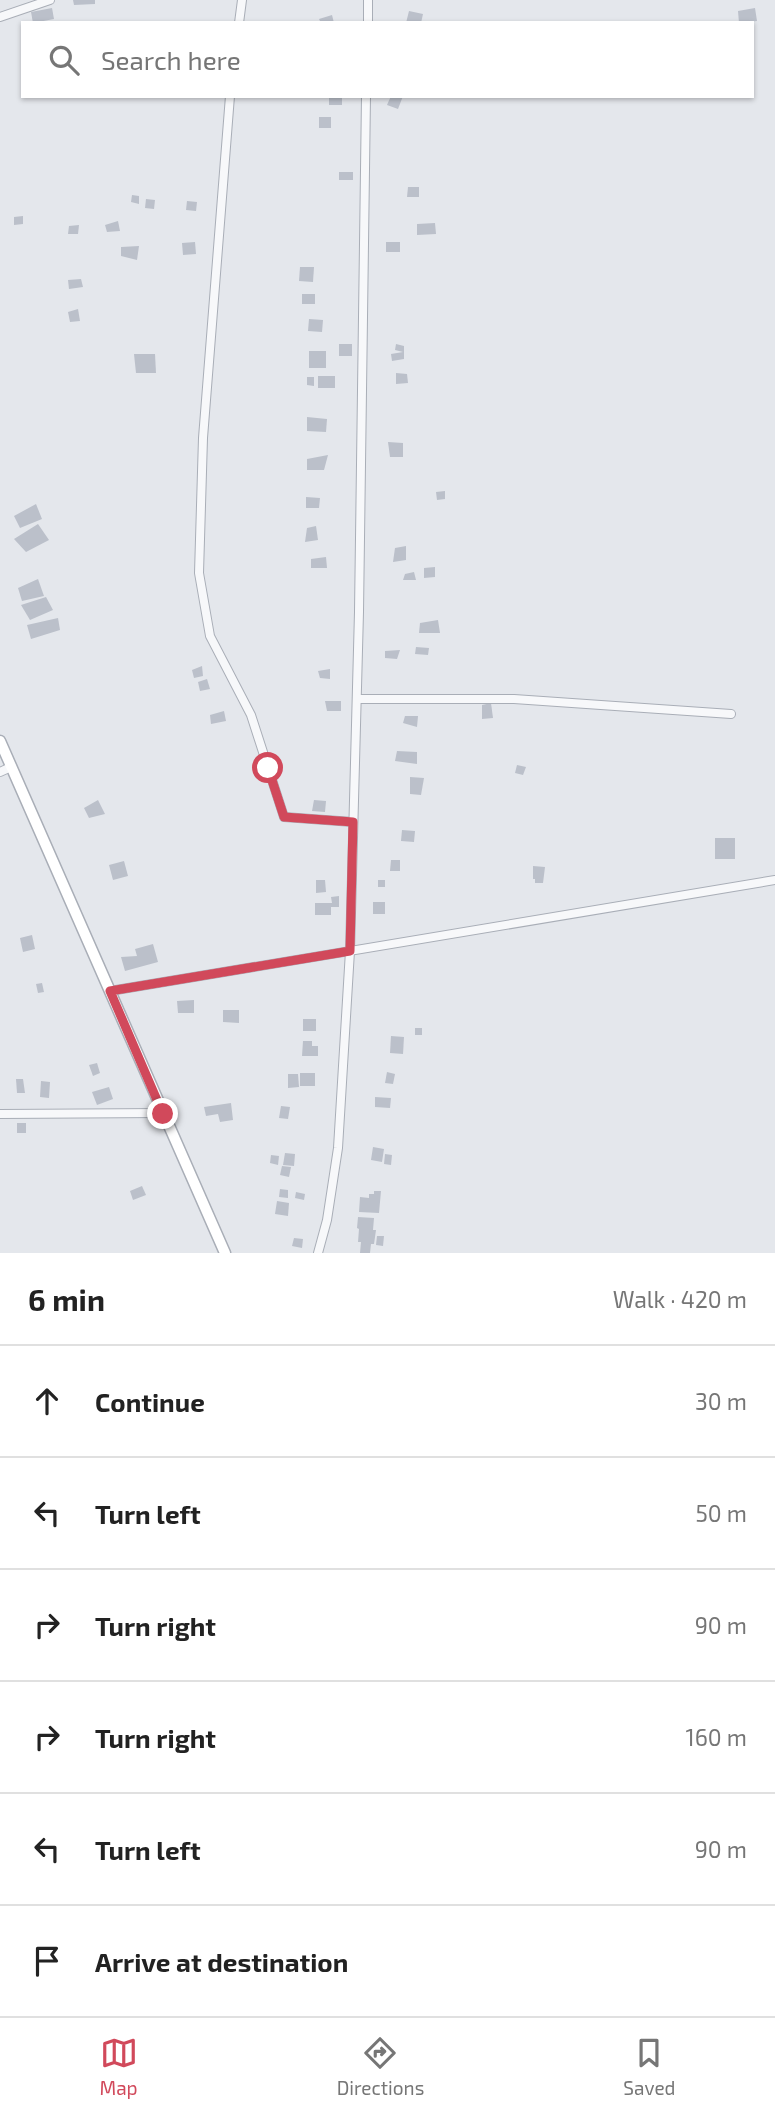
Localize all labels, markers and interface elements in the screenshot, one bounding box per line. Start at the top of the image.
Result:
search box [21,21,754,98]
icon: search [45,41,83,79]
text: Search here [101,44,241,75]
route start [252,752,283,783]
route end [147,1098,178,1129]
text: 6 min [28,1281,105,1317]
text: Walk · 420 m [613,1285,747,1313]
icon: ahead [28,1382,66,1420]
text: Continue [95,1386,205,1417]
text: 30 m [695,1387,747,1415]
icon: left [28,1494,66,1532]
text: Turn left [95,1498,201,1529]
text: 50 m [696,1499,747,1527]
icon: right [28,1606,66,1644]
text: Turn right [95,1610,216,1641]
text: 90 m [695,1611,747,1639]
icon: right [28,1718,66,1756]
text: Turn right [95,1722,216,1753]
text: 160 m [686,1723,747,1751]
icon: left [28,1830,66,1868]
text: Turn left [95,1834,201,1865]
text: 90 m [695,1835,747,1863]
icon: arrive [28,1942,66,1980]
text: Arrive at destination [95,1946,348,1977]
tab: Map [100,2034,138,2099]
tab: Directions [337,2034,424,2099]
tab: Saved [623,2034,675,2099]

